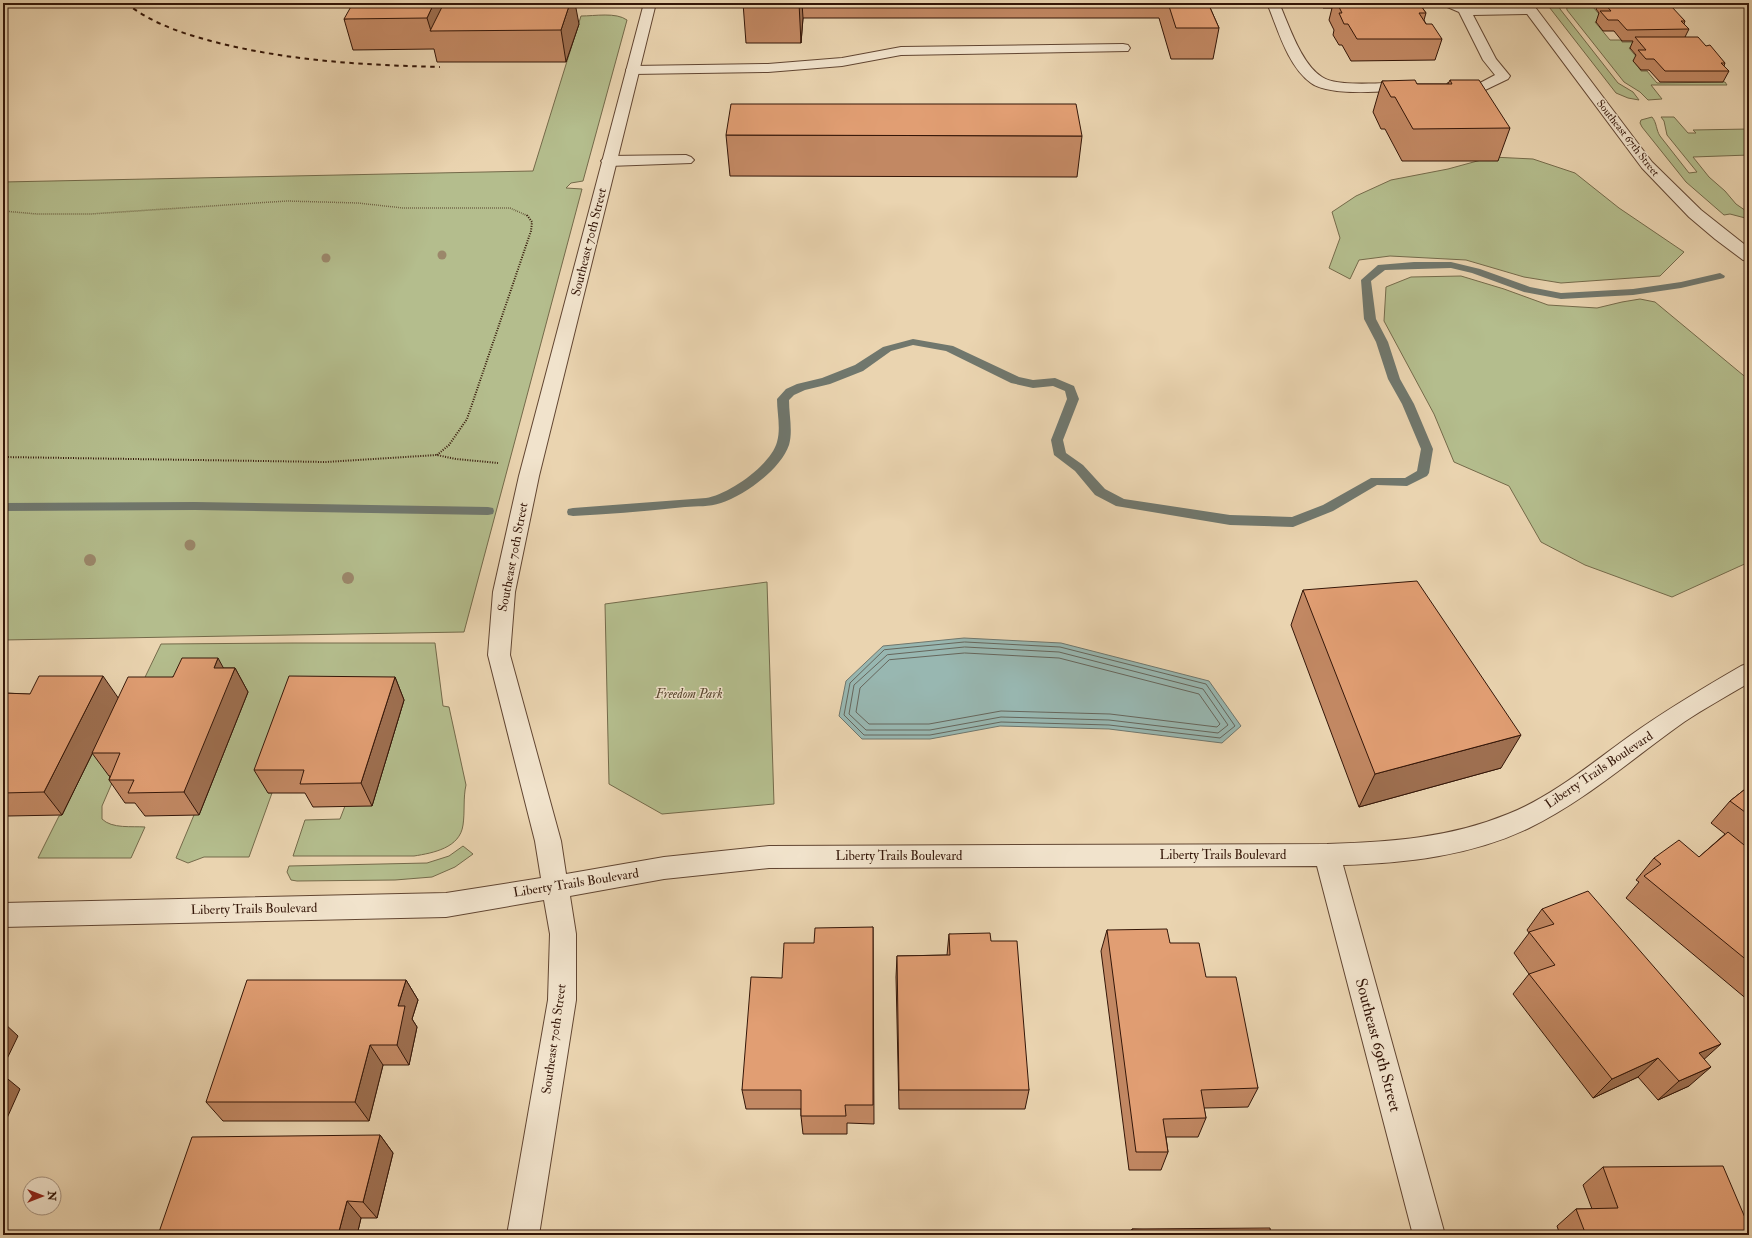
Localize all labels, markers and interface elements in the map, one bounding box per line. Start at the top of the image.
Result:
street label: Southeast 67th Street [1594,97,1662,179]
street label: Southeast 70th Street [568,186,610,298]
street label: Southeast 70th Street [495,501,531,613]
park label: Freedom Park [654,686,723,702]
street label: Liberty Trails Boulevard [1542,728,1657,813]
street label: Liberty Trails Boulevard [1160,847,1287,864]
street label: Liberty Trails Boulevard [836,848,963,865]
street label: Liberty Trails Boulevard [512,865,641,902]
street label: Liberty Trails Boulevard [190,900,318,919]
street label: Southeast 69th Street [1351,976,1405,1114]
street label: Southeast 70th Street [538,983,570,1095]
north arrow [22,1176,62,1216]
text: N [45,1190,58,1202]

